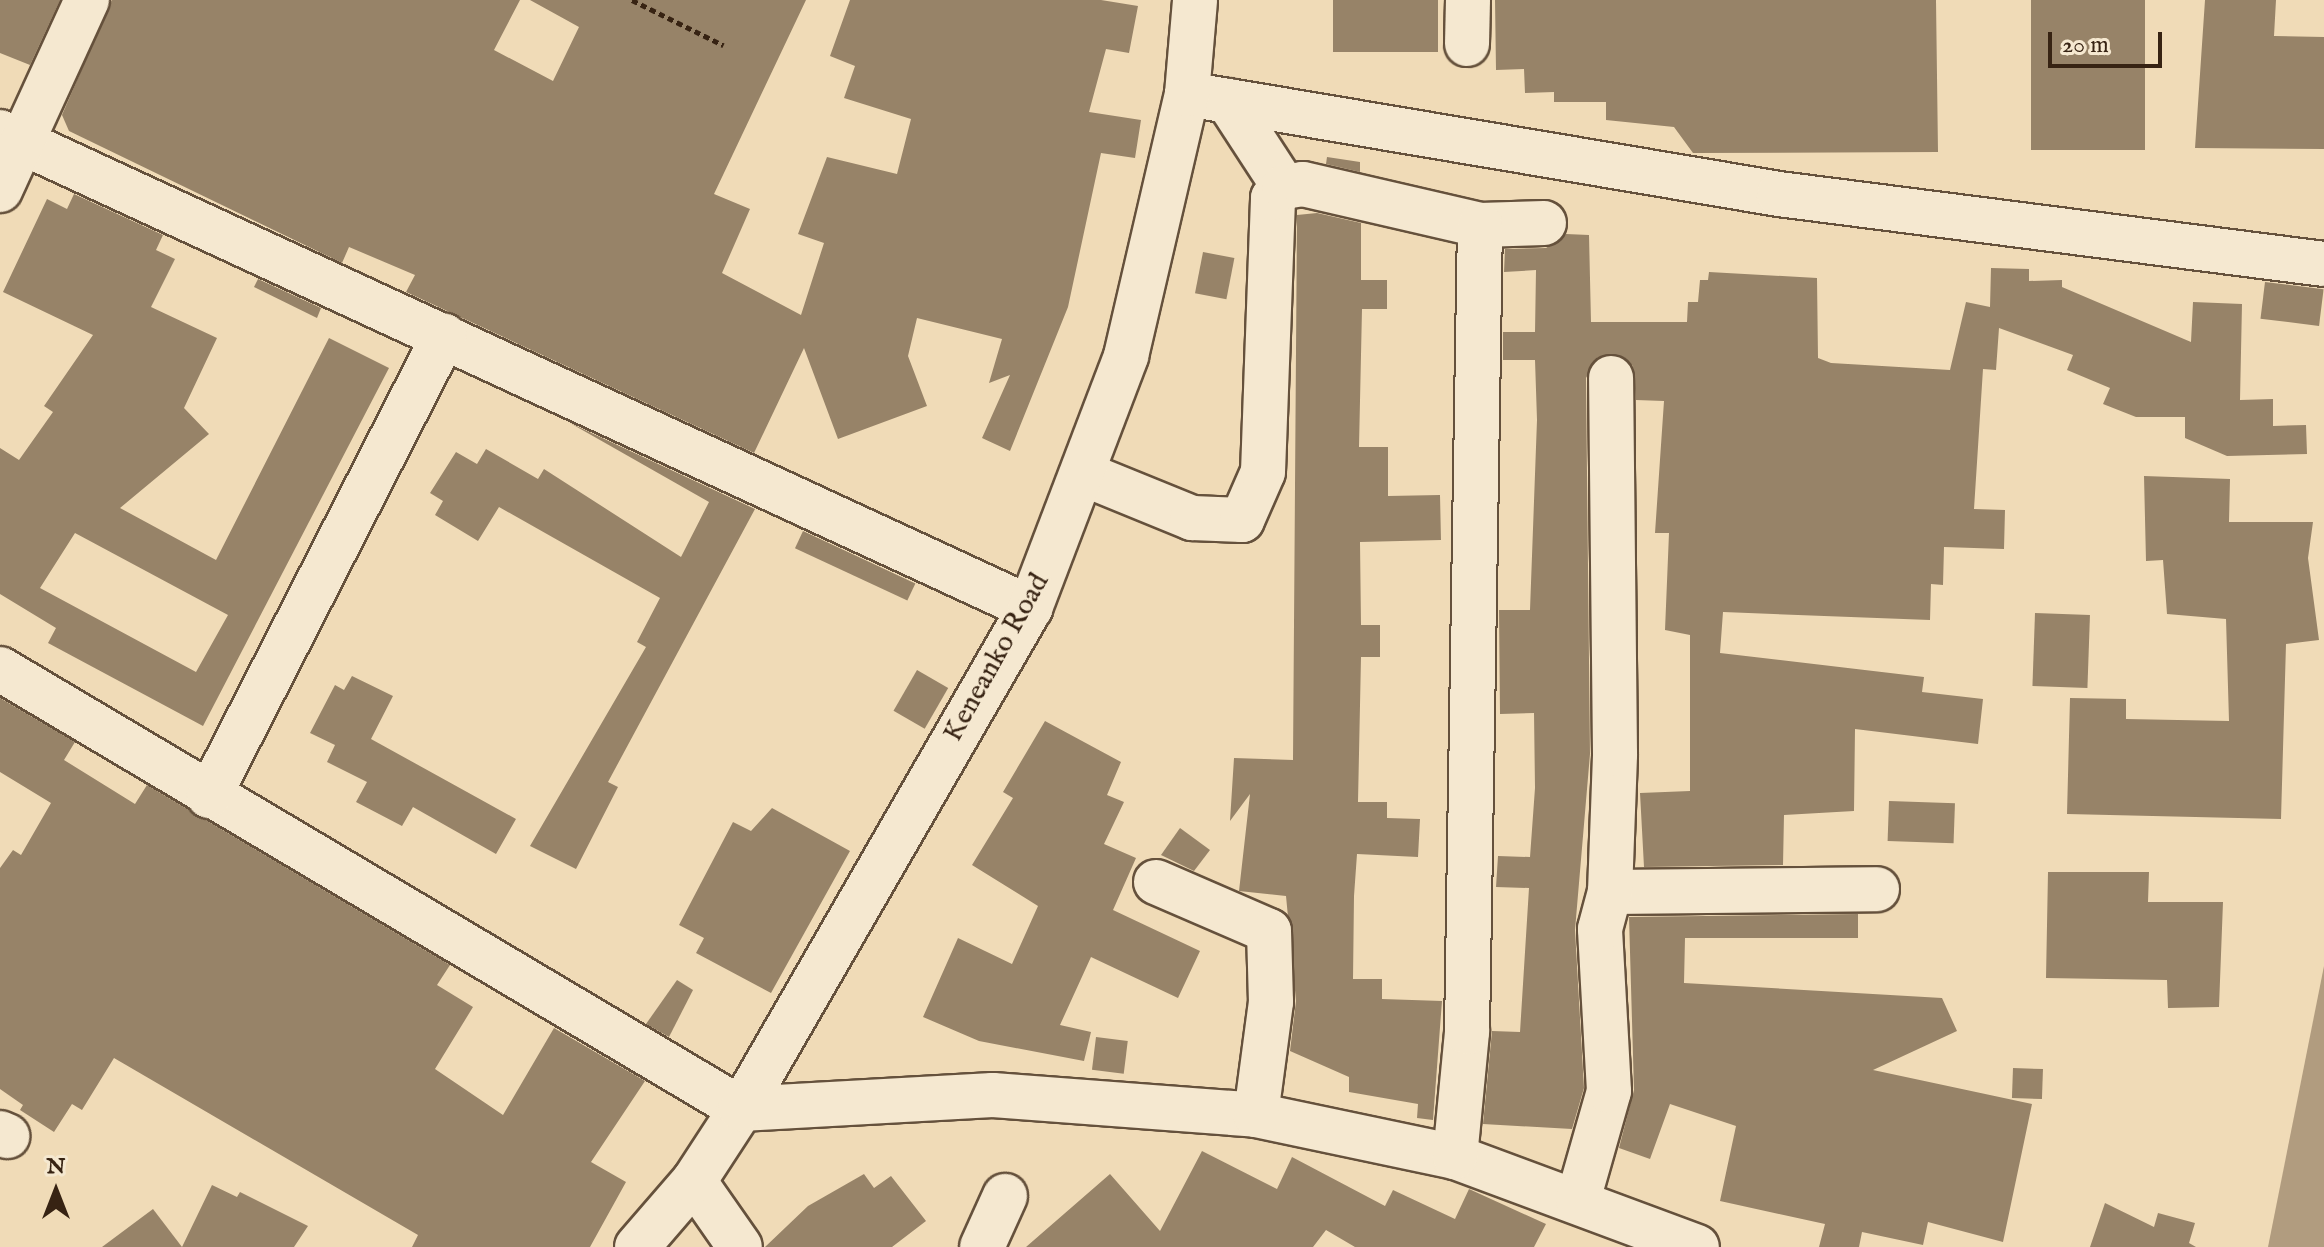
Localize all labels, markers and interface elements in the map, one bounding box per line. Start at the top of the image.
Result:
scale bar [2052,16,2166,66]
text: 20 m [2062,30,2109,61]
street label: Keneanko Road [937,568,1057,748]
north arrow [16,1151,96,1231]
text: N [46,1153,66,1181]

